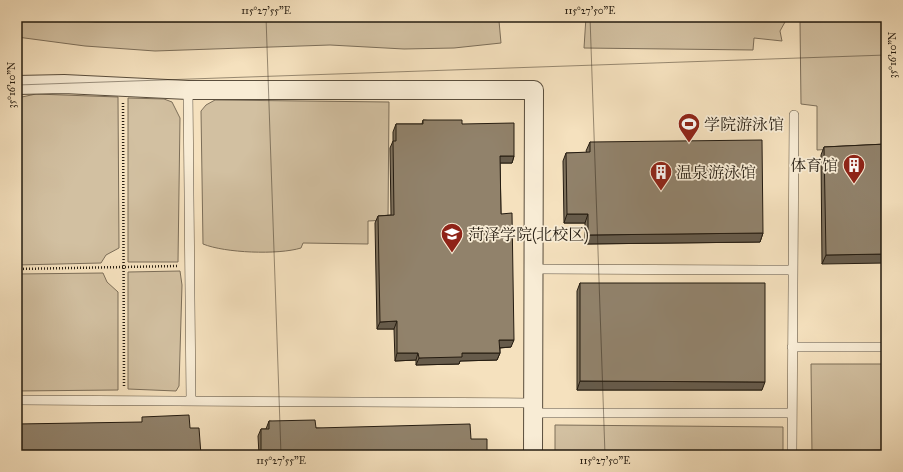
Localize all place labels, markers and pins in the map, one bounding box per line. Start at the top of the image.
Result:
sports icon: 学院游泳馆 [676,111,702,144]
place label: 学院游泳馆 [704,115,784,134]
building icon: 体育馆 [841,152,867,185]
place label: 体育馆 [790,156,838,175]
building icon: 温泉游泳馆 [648,159,674,192]
place label: 温泉游泳馆 [676,163,756,182]
school or university icon: 菏泽学院(北校区) [439,221,465,254]
place label: 菏泽学院(北校区) [468,225,589,245]

